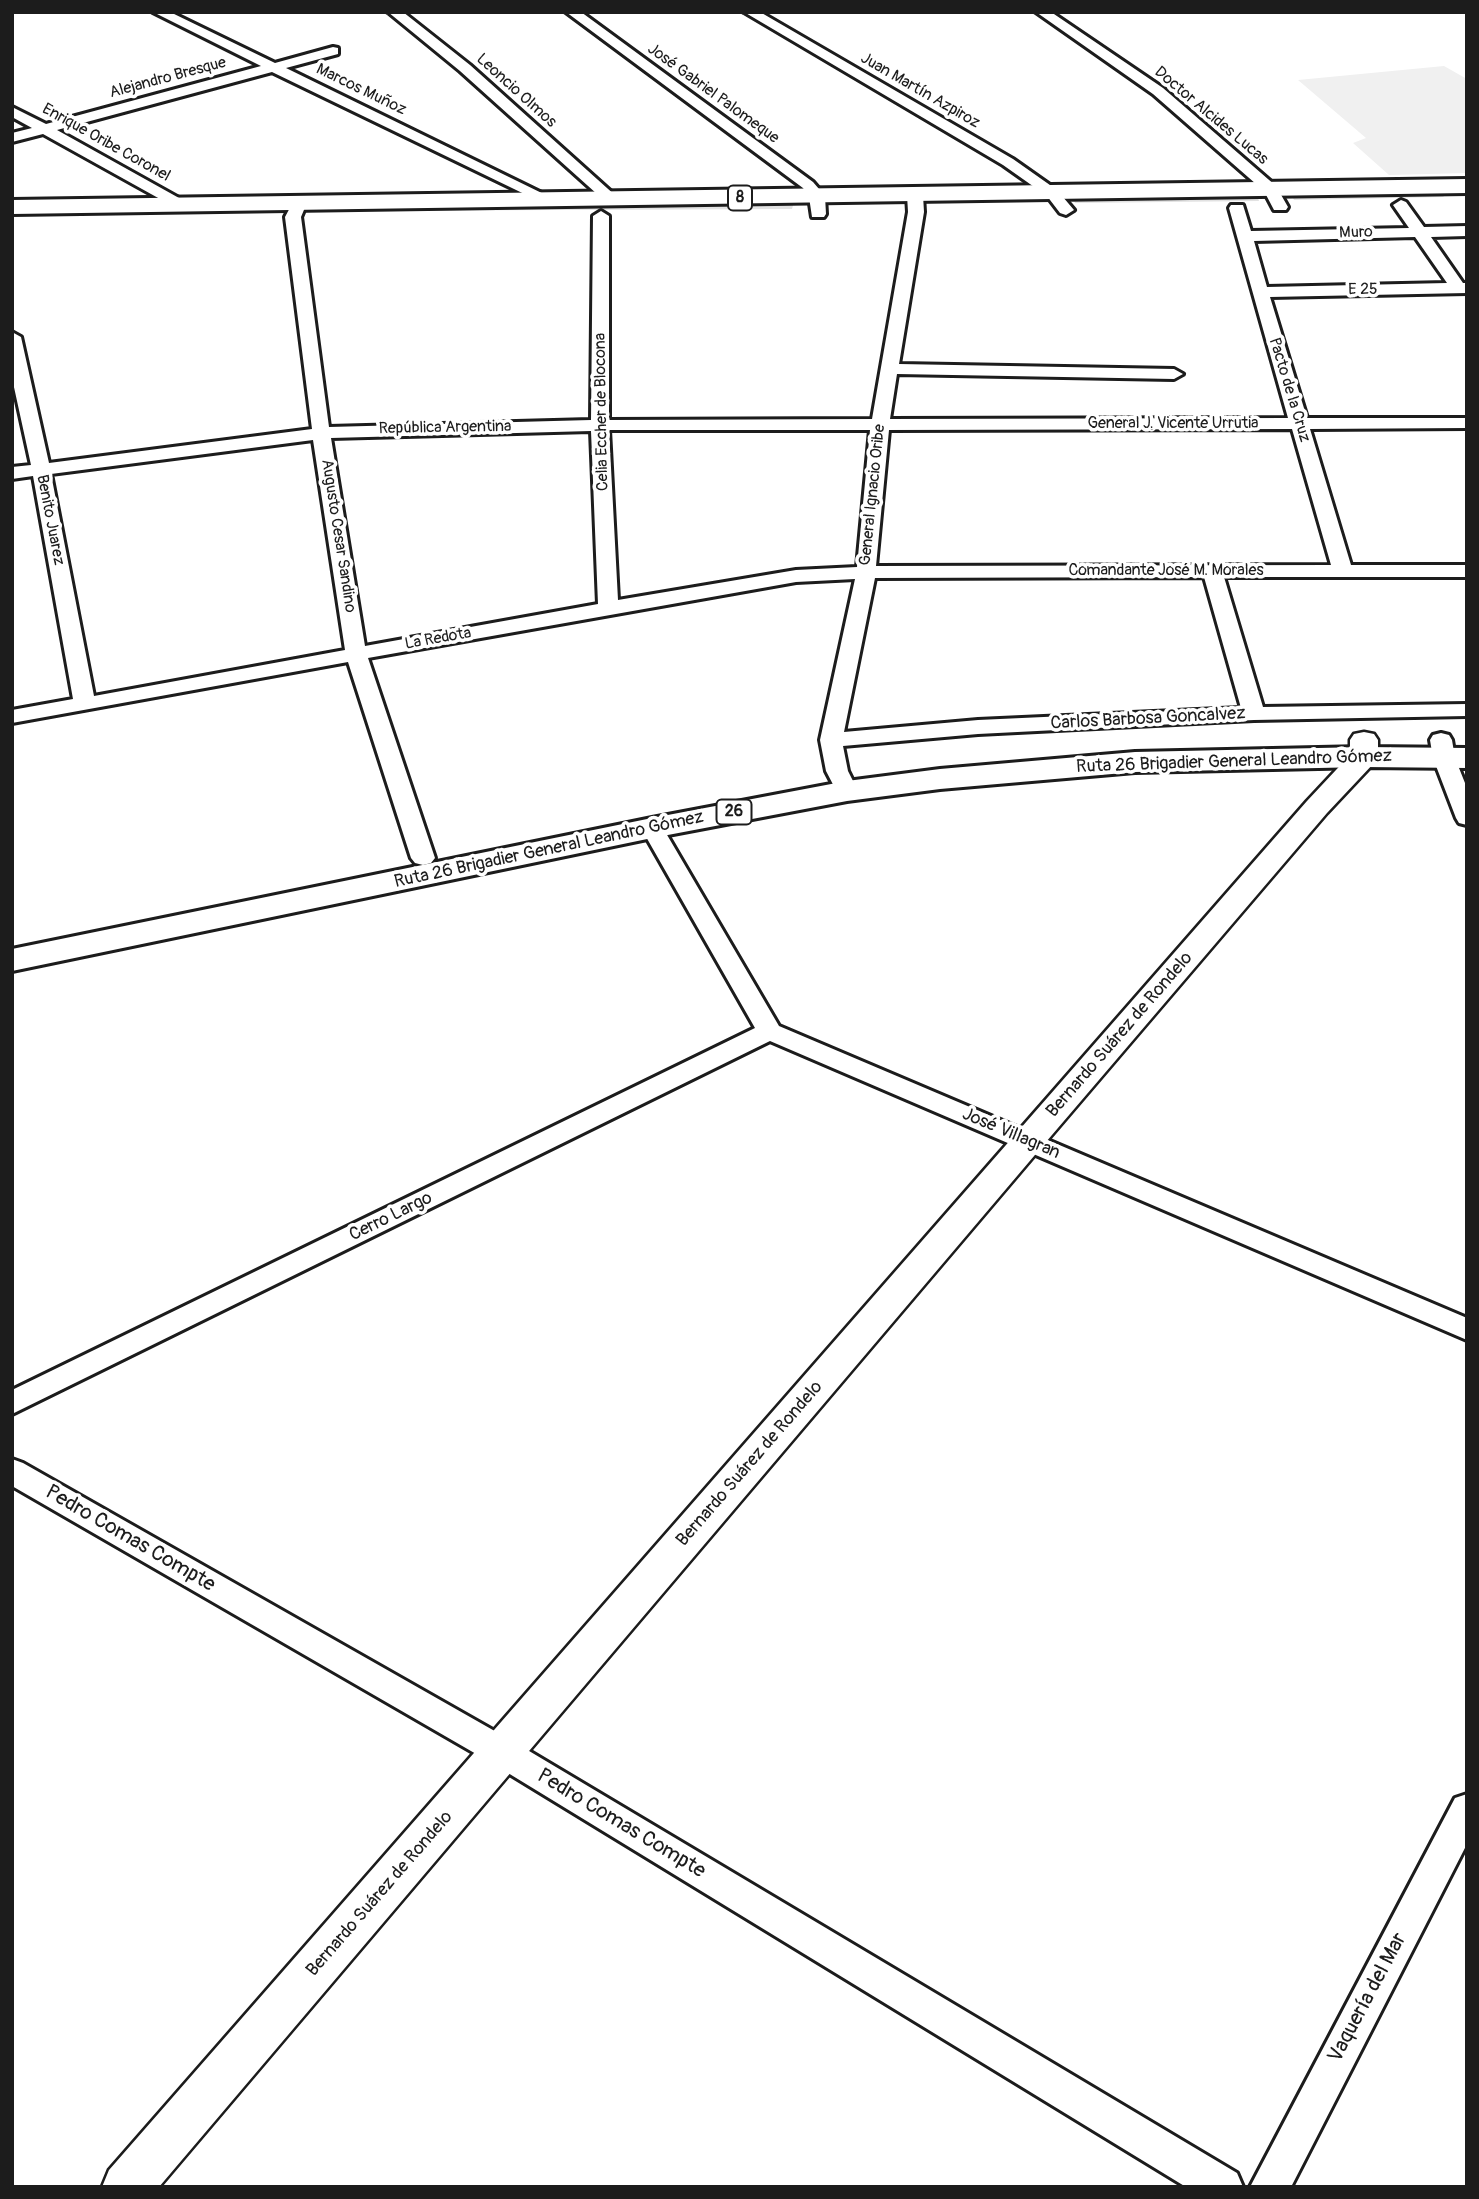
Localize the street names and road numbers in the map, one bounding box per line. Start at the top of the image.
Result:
street label: José Gabriel Palomeque [643,40,783,148]
street label: Juan Martín Azpiroz [857,49,983,133]
street label: Leoncio Olmos [472,50,560,132]
street label: Alejandro Bresque [108,53,228,103]
street label: Marcos Muñoz [313,60,409,120]
street label: Doctor Alcides Lucas [1150,63,1272,169]
street label: Enrique Oribe Coronel [38,100,174,186]
road number: 8 [728,186,752,210]
street label: Muro [1339,223,1373,243]
street label: E 25 [1348,280,1378,300]
street label: Celia Eccher de Blocona [591,333,613,491]
street label: Pacto de la Cruz [1264,335,1314,445]
street label: General J. Vicente Urrutia [1087,414,1259,434]
street label: República Argentina [378,417,512,439]
street label: General Ignacio Oribe [856,423,890,567]
street label: Augusto Cesar Sandino [316,458,360,614]
street label: Benito Juarez [32,473,68,567]
street label: Comandante José M. Morales [1068,561,1264,581]
street label: La Redota [403,624,473,654]
street label: Carlos Barbosa Goncalvez [1050,703,1246,735]
street label: Ruta 26 Brigadier General Leandro Gómez [1076,746,1392,778]
road number: 26 [716,800,752,824]
street label: Ruta 26 Brigadier General Leandro Gómez [392,807,706,893]
street label: Bernardo Suárez de Rondelo [1042,948,1198,1122]
street label: José Villagran [959,1104,1063,1164]
street label: Cerro Largo [346,1188,436,1246]
street label: Bernardo Suárez de Rondelo [672,1377,828,1551]
street label: Pedro Comas Compte [41,1480,219,1598]
street label: Pedro Comas Compte [532,1764,710,1884]
street label: Bernardo Suárez de Rondelo [302,1807,458,1981]
street label: Vaquería del Mar [1323,1929,1413,2067]

